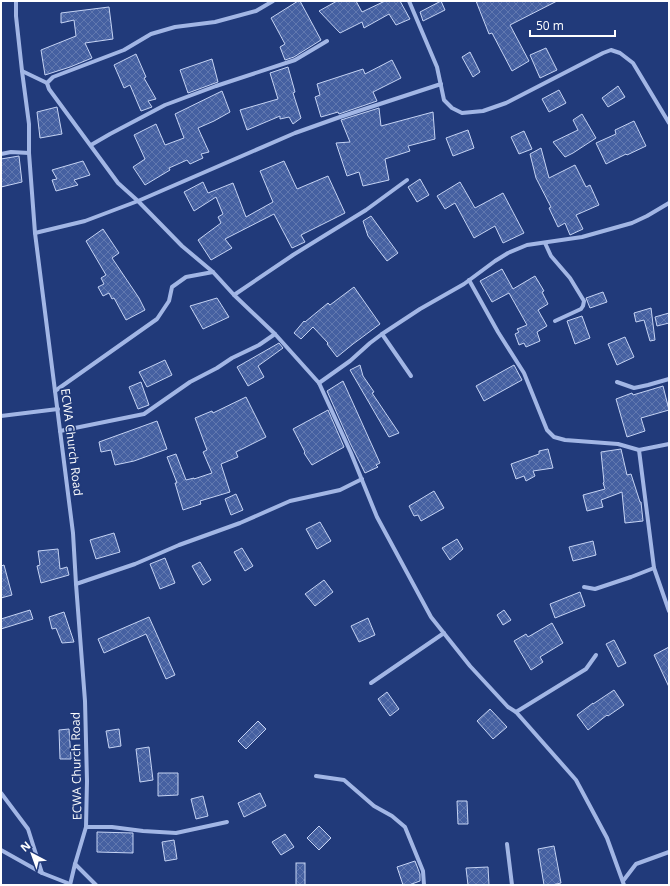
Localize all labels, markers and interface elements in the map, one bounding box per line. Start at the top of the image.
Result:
scale bar [530,12,615,38]
text: 50 m [536,17,564,34]
street label: ECWA Church Road [57,387,87,497]
street label: ECWA Church Road [67,712,85,820]
north arrow [12,834,52,874]
text: N [17,837,33,855]

